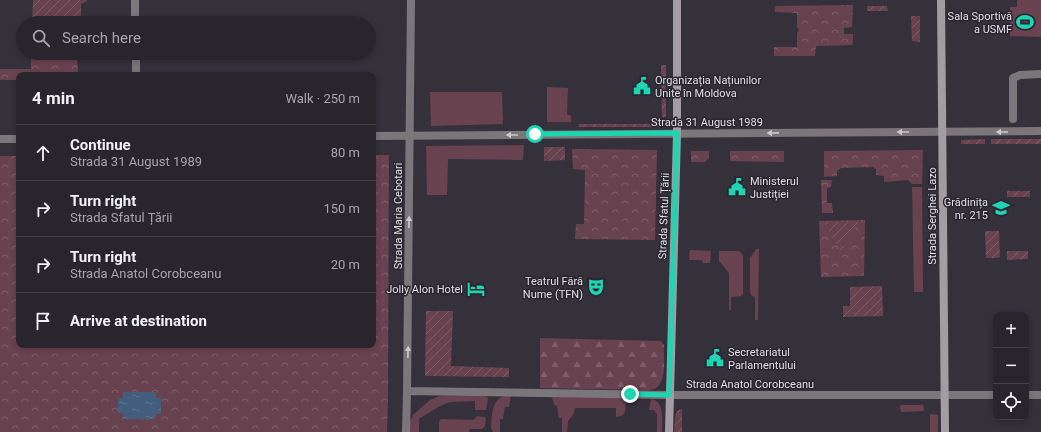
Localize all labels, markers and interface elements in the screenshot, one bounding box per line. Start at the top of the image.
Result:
place label: Sala Sportivă a USMF [948,10,1012,36]
sports icon: Sala Sportivă a USMF [1015,12,1035,32]
search box [16,16,376,60]
icon: search [30,27,52,49]
text: Search here [62,29,141,47]
place label: Organizația Națiunilor Unite în Moldova [655,74,761,100]
public building icon: Organizația Națiunilor Unite în Moldova [632,76,652,96]
text: 4 min [32,88,75,108]
text: Walk · 250 m [285,91,360,106]
street label: Strada 31 August 1989 [651,116,763,129]
route start [526,125,544,143]
one-way arrow [896,129,909,135]
one-way arrow [995,129,1008,135]
one-way arrow [766,130,779,136]
one-way arrow [505,132,518,138]
text: Continue [70,136,131,154]
icon: ahead [32,142,54,164]
text: 80 m [331,145,360,160]
text: Strada 31 August 1989 [70,154,202,169]
street label: Strada Maria Cebotari [392,163,405,269]
street label: Strada Serghei Lazo [926,167,939,265]
street label: Strada Sfatul Țării [656,172,672,260]
place label: Ministerul Justiției [750,175,799,201]
public building icon: Ministerul Justiției [727,177,747,197]
text: Turn right [70,192,136,210]
place label: Grădinița nr. 215 [944,196,988,222]
icon: right [32,198,54,220]
school or university icon: Grădinița nr. 215 [991,198,1011,218]
text: 150 m [323,201,360,216]
text: Strada Sfatul Țării [70,210,173,225]
one-way arrow [406,215,412,228]
text: Turn right [70,248,136,266]
icon: right [32,254,54,276]
text: 20 m [331,257,360,272]
text: Strada Anatol Corobceanu [70,266,221,281]
place label: Teatrul Fără Nume (TFN) [523,275,583,301]
theatre icon: Teatrul Fără Nume (TFN) [586,277,606,297]
hotel icon: Jolly Alon Hotel [466,279,486,299]
place label: Jolly Alon Hotel [386,283,463,296]
icon: arrive [32,310,54,332]
text: Arrive at destination [70,312,207,330]
map controls [993,312,1029,420]
button: + [993,312,1029,348]
one-way arrow [405,345,411,358]
place label: Secretariatul Parlamentului [728,346,796,372]
public building icon: Secretariatul Parlamentului [705,348,725,368]
button: − [993,348,1029,384]
street label: Strada Anatol Corobceanu [686,378,814,391]
button: locate [993,384,1029,420]
route end [621,385,639,403]

